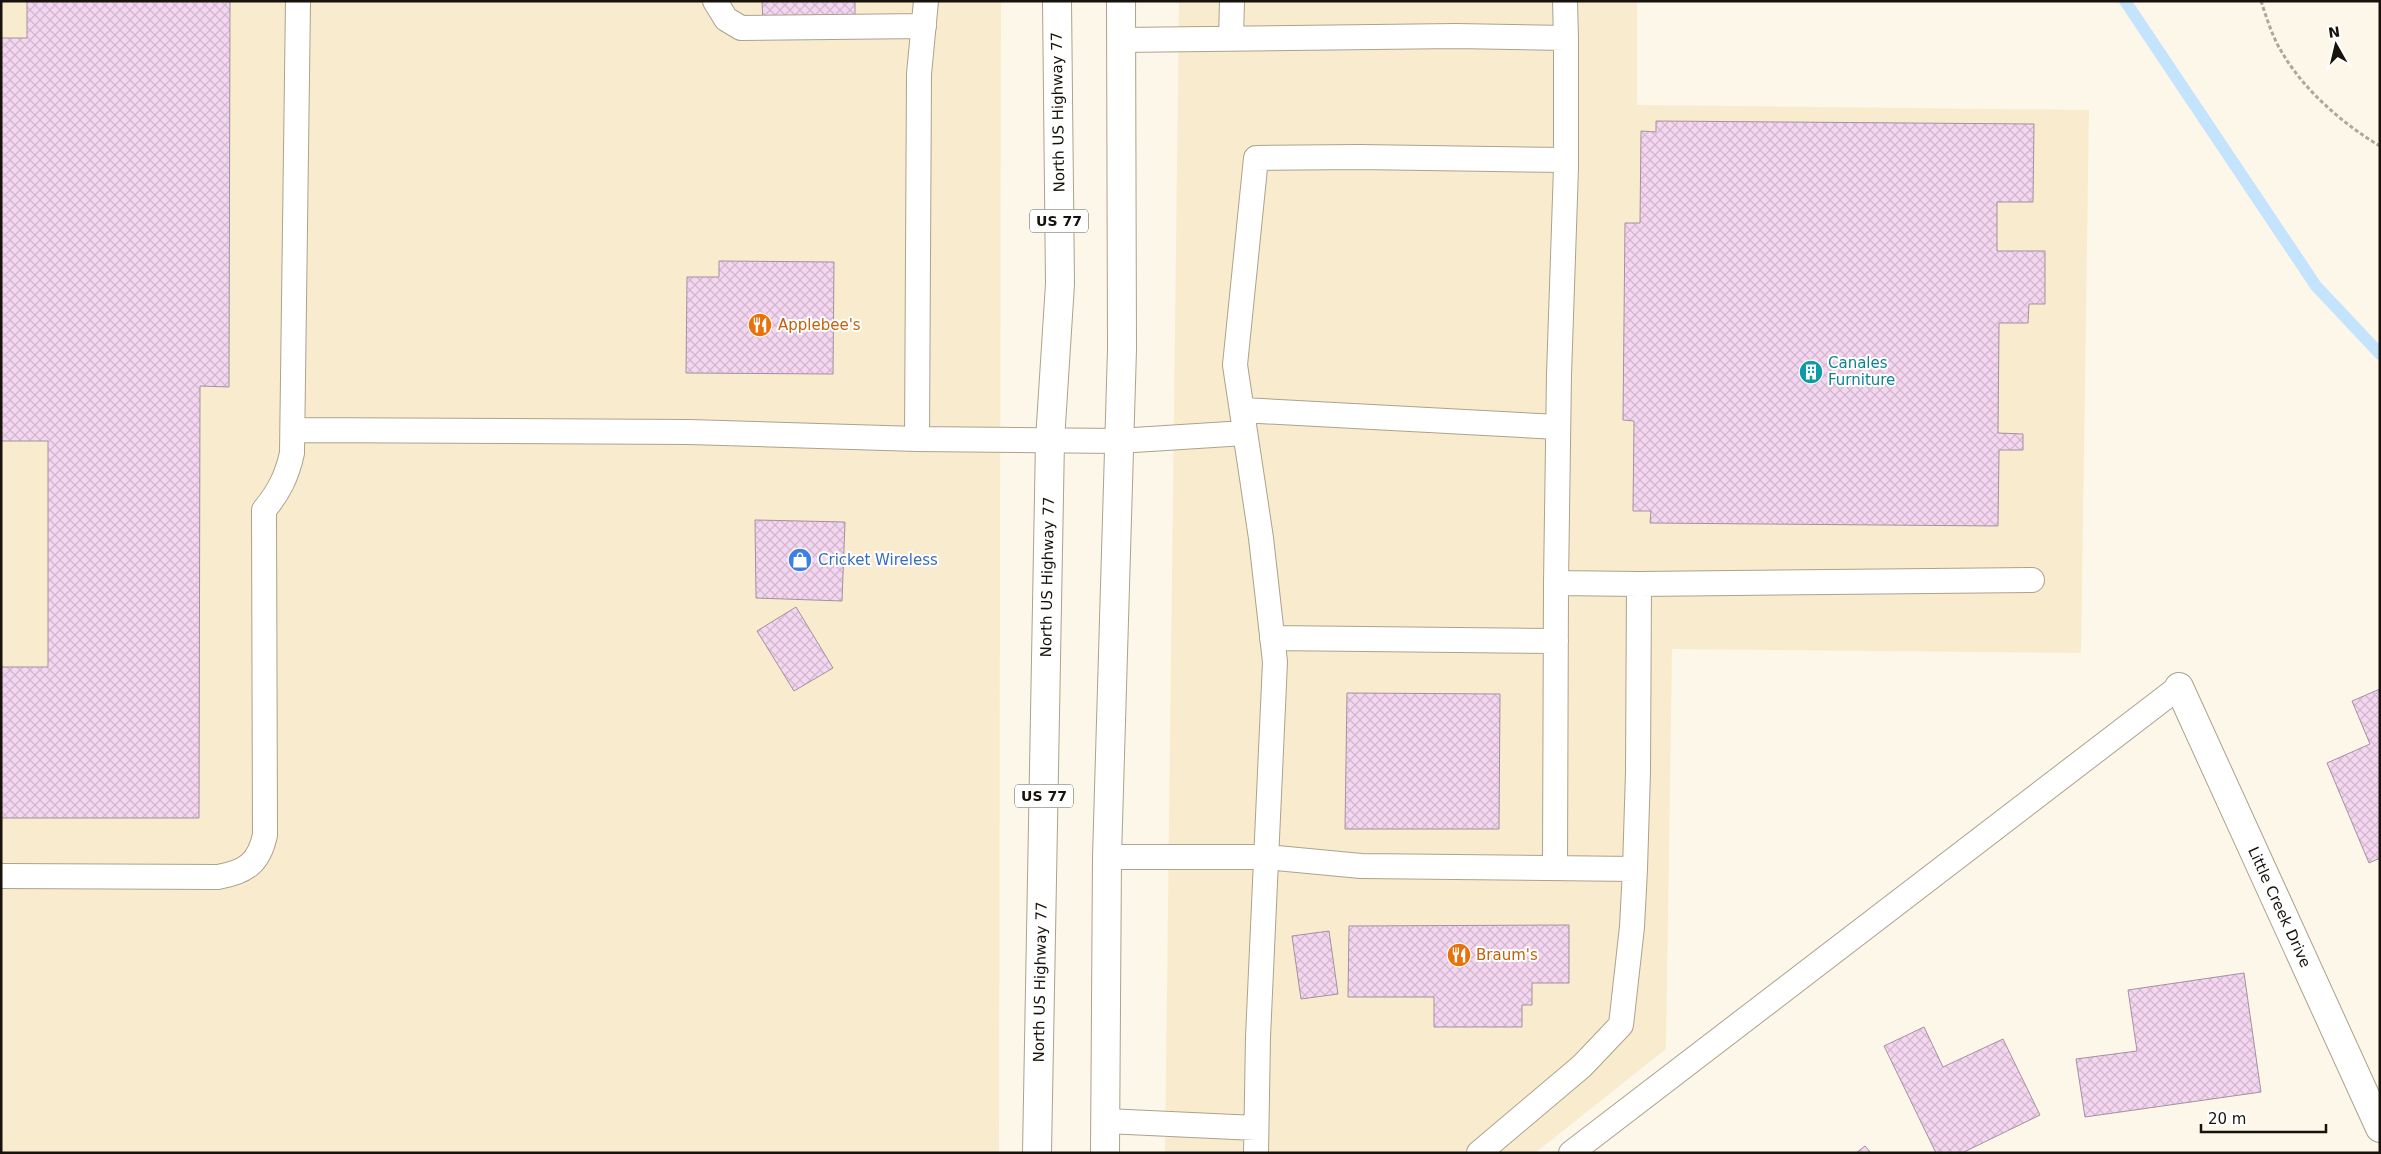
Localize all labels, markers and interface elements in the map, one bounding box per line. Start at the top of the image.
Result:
north arrow [2311,20,2361,70]
text: N [2327,23,2341,41]
street label: North US Highway 77 [1048,32,1068,192]
road number: US 77 [1030,210,1088,232]
restaurant icon: Applebee's [747,312,773,338]
place label: Applebee's [778,316,861,334]
place label: Canales Furniture [1828,354,1895,389]
building icon: Canales Furniture [1798,359,1824,385]
street label: North US Highway 77 [1037,497,1058,658]
shop icon: Cricket Wireless [787,547,813,573]
place label: Cricket Wireless [818,551,938,569]
road number: US 77 [1015,784,1073,808]
street label: Little Creek Drive [2244,844,2315,970]
street label: North US Highway 77 [1030,901,1051,1063]
restaurant icon: Braum's [1446,942,1472,968]
place label: Braum's [1476,946,1538,964]
scale bar [2201,1102,2326,1134]
text: 20 m [2208,1110,2246,1128]

